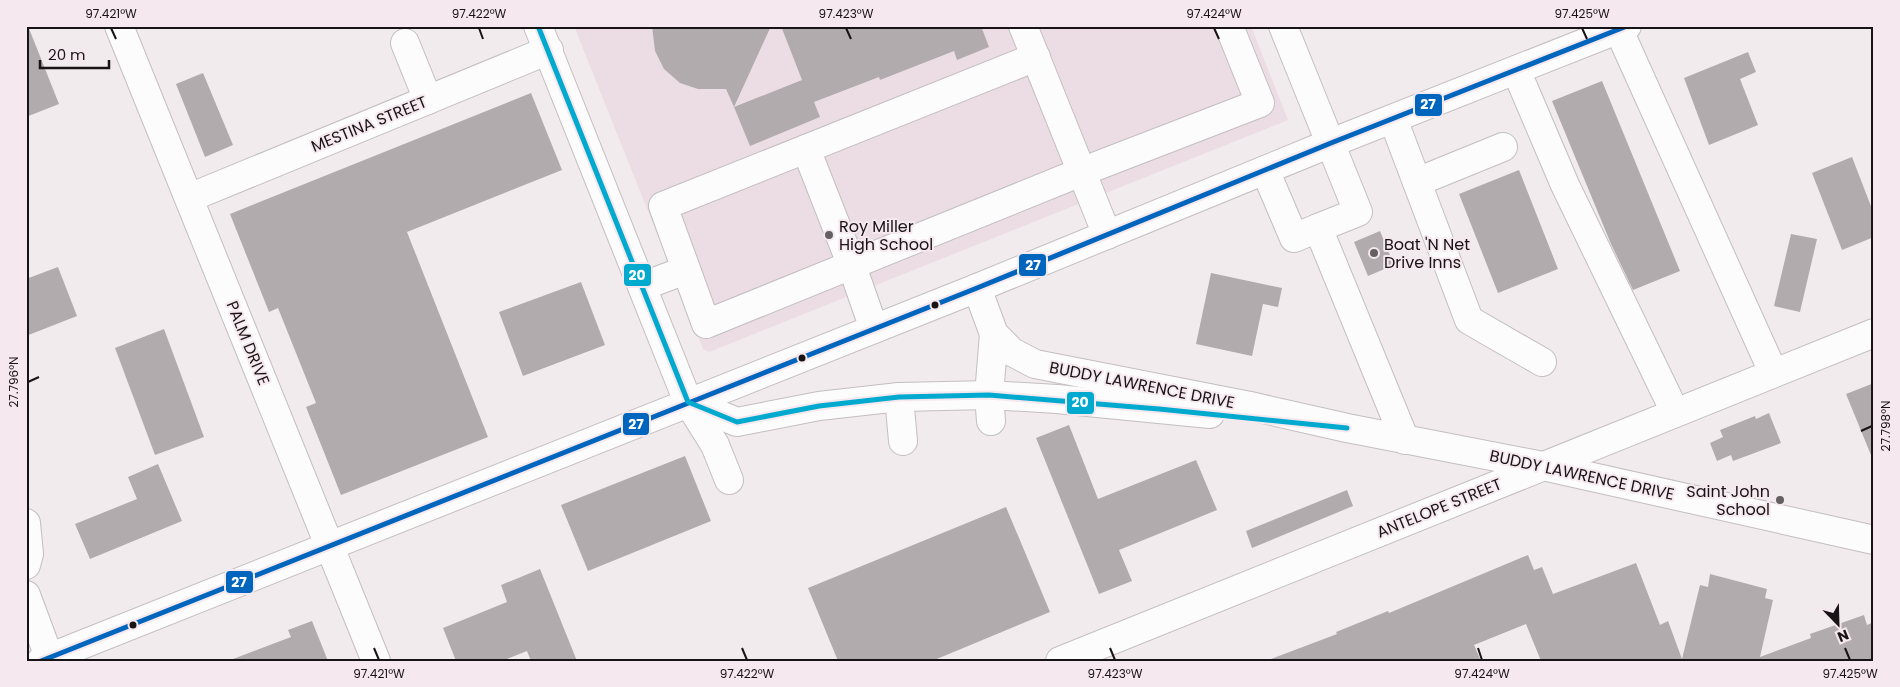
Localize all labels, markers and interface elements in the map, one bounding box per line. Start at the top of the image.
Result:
text: 97.421°W [85,5,137,22]
text: 97.422°W [452,5,507,22]
text: 97.423°W [819,5,874,22]
text: 97.424°W [1186,5,1242,22]
text: 97.425°W [1554,5,1610,22]
scale bar [40,38,109,70]
text: 20 m [48,44,86,65]
street label: MESTINA STREET [308,90,431,158]
line badge: 27 [1414,93,1443,117]
text: 27 [1420,94,1436,114]
place label: Roy Miller High School [839,215,933,256]
marker: Roy Miller High School [823,229,835,241]
place label: Boat 'N Net Drive Inns [1384,233,1470,274]
marker: Boat 'N Net Drive Inns [1368,247,1380,259]
line badge: 27 [1018,253,1047,277]
text: 27 [1025,255,1041,275]
line badge: 20 [623,263,652,287]
text: 20 [628,265,646,285]
street label: PALM DRIVE [221,297,275,389]
unlabelled marker [930,300,940,310]
unlabelled marker [797,353,807,363]
text: 27.796°N [5,356,22,408]
street label: BUDDY LAWRENCE DRIVE [1047,356,1237,414]
line badge: 20 [1066,391,1095,415]
text: 20 [1071,392,1089,412]
text: 27.798°N [1877,400,1894,452]
line badge: 27 [622,412,650,436]
text: 27 [628,414,644,434]
street label: BUDDY LAWRENCE DRIVE [1488,444,1676,506]
street label: ANTELOPE STREET [1373,472,1505,544]
place label: Saint John School [1686,480,1770,521]
marker: Saint John School [1774,494,1786,506]
line badge: 27 [225,570,254,594]
text: 27 [231,572,247,592]
north arrow [1812,600,1862,650]
unlabelled marker [128,620,138,630]
text: N [1834,625,1852,647]
text: 97.421°W [353,665,405,682]
text: 97.422°W [720,665,775,682]
text: 97.423°W [1088,665,1143,682]
text: 97.424°W [1454,665,1510,682]
text: 97.425°W [1822,665,1878,682]

